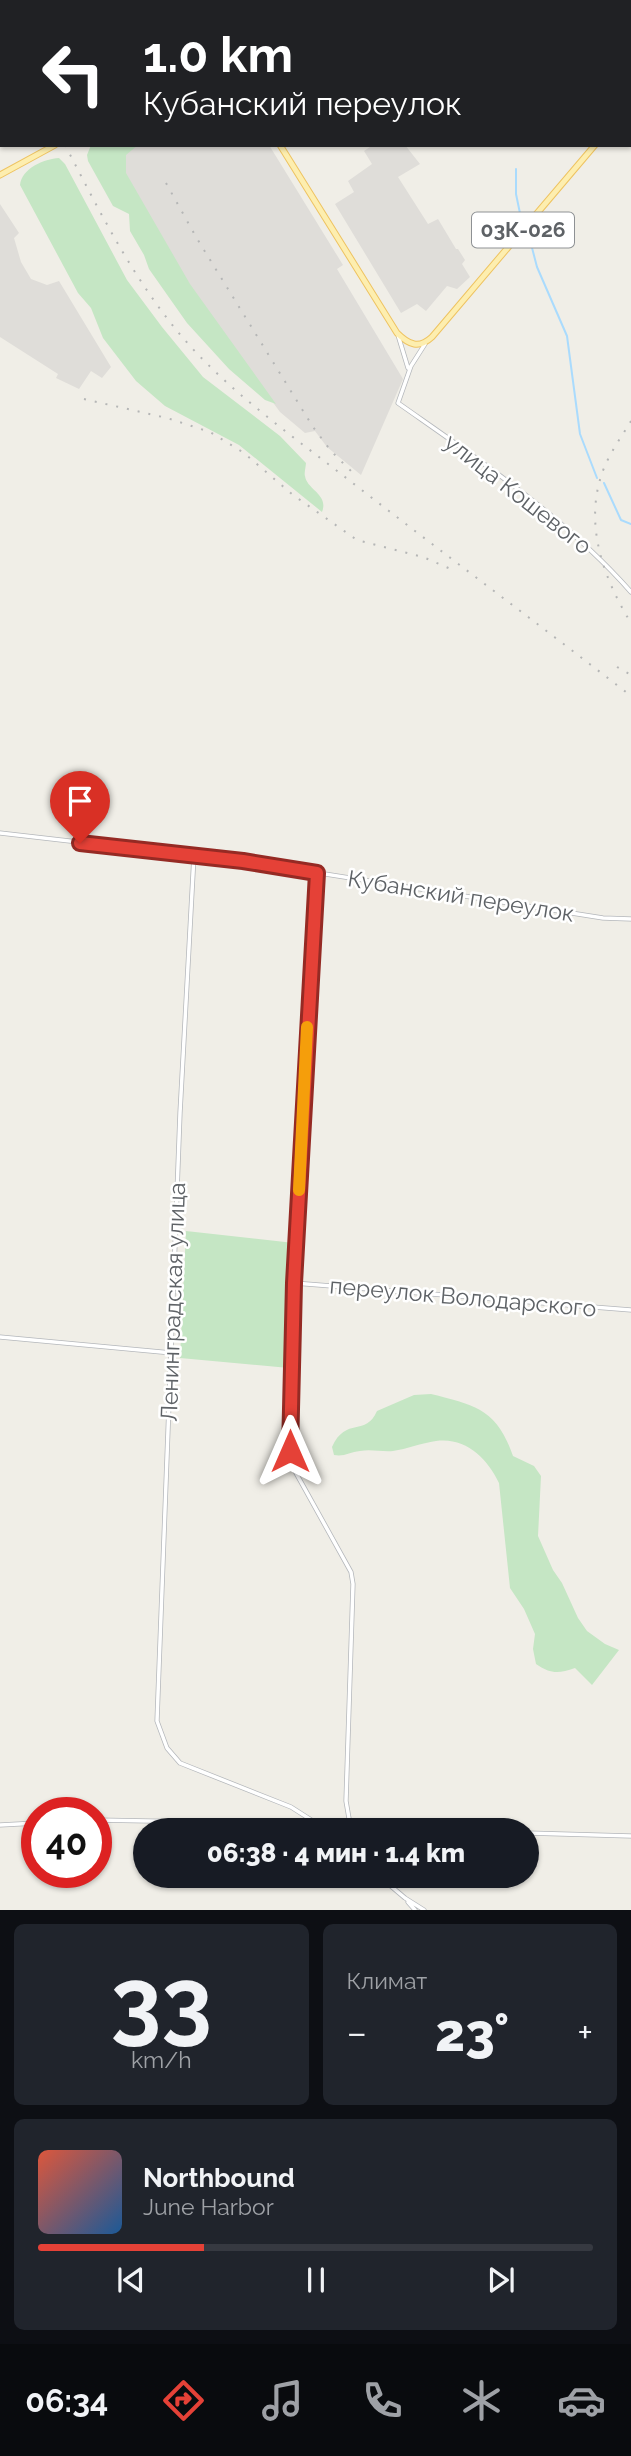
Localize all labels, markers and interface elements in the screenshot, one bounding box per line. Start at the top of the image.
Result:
text: 1.0 km [143,26,293,83]
icon: left [28,28,119,119]
text: Кубанский переулок [143,85,462,122]
road number: 03К-026 [472,212,574,247]
street label: улица Кошевого [439,428,597,559]
pin [50,771,110,843]
icon: arrive [61,782,99,820]
street label: Кубанский переулок [346,864,576,927]
street label: Ленинградская улица [155,1182,190,1422]
street label: переулок Володарского [329,1271,597,1322]
position arrow [253,1414,327,1488]
speed limit sign: 40 [21,1797,112,1888]
text: 06:38 · 4 мин · 1.4 km [207,1838,465,1868]
text: 33 [110,1947,212,2054]
text: Климат [347,1967,427,1994]
text: 23° [435,2002,509,2063]
text: − [347,2010,367,2055]
text: + [577,2010,593,2055]
text: km/h [131,2046,192,2073]
text: Northbound [143,2163,295,2193]
text: June Harbor [143,2193,274,2220]
icon: previous [112,2261,150,2299]
icon: pause [297,2261,335,2299]
icon: next [482,2261,520,2299]
icon: directions [159,2376,208,2425]
icon: music [258,2376,307,2425]
icon: phone [358,2376,407,2425]
icon: climate [457,2376,506,2425]
icon: car [557,2376,606,2425]
text: 06:34 [25,2382,108,2419]

